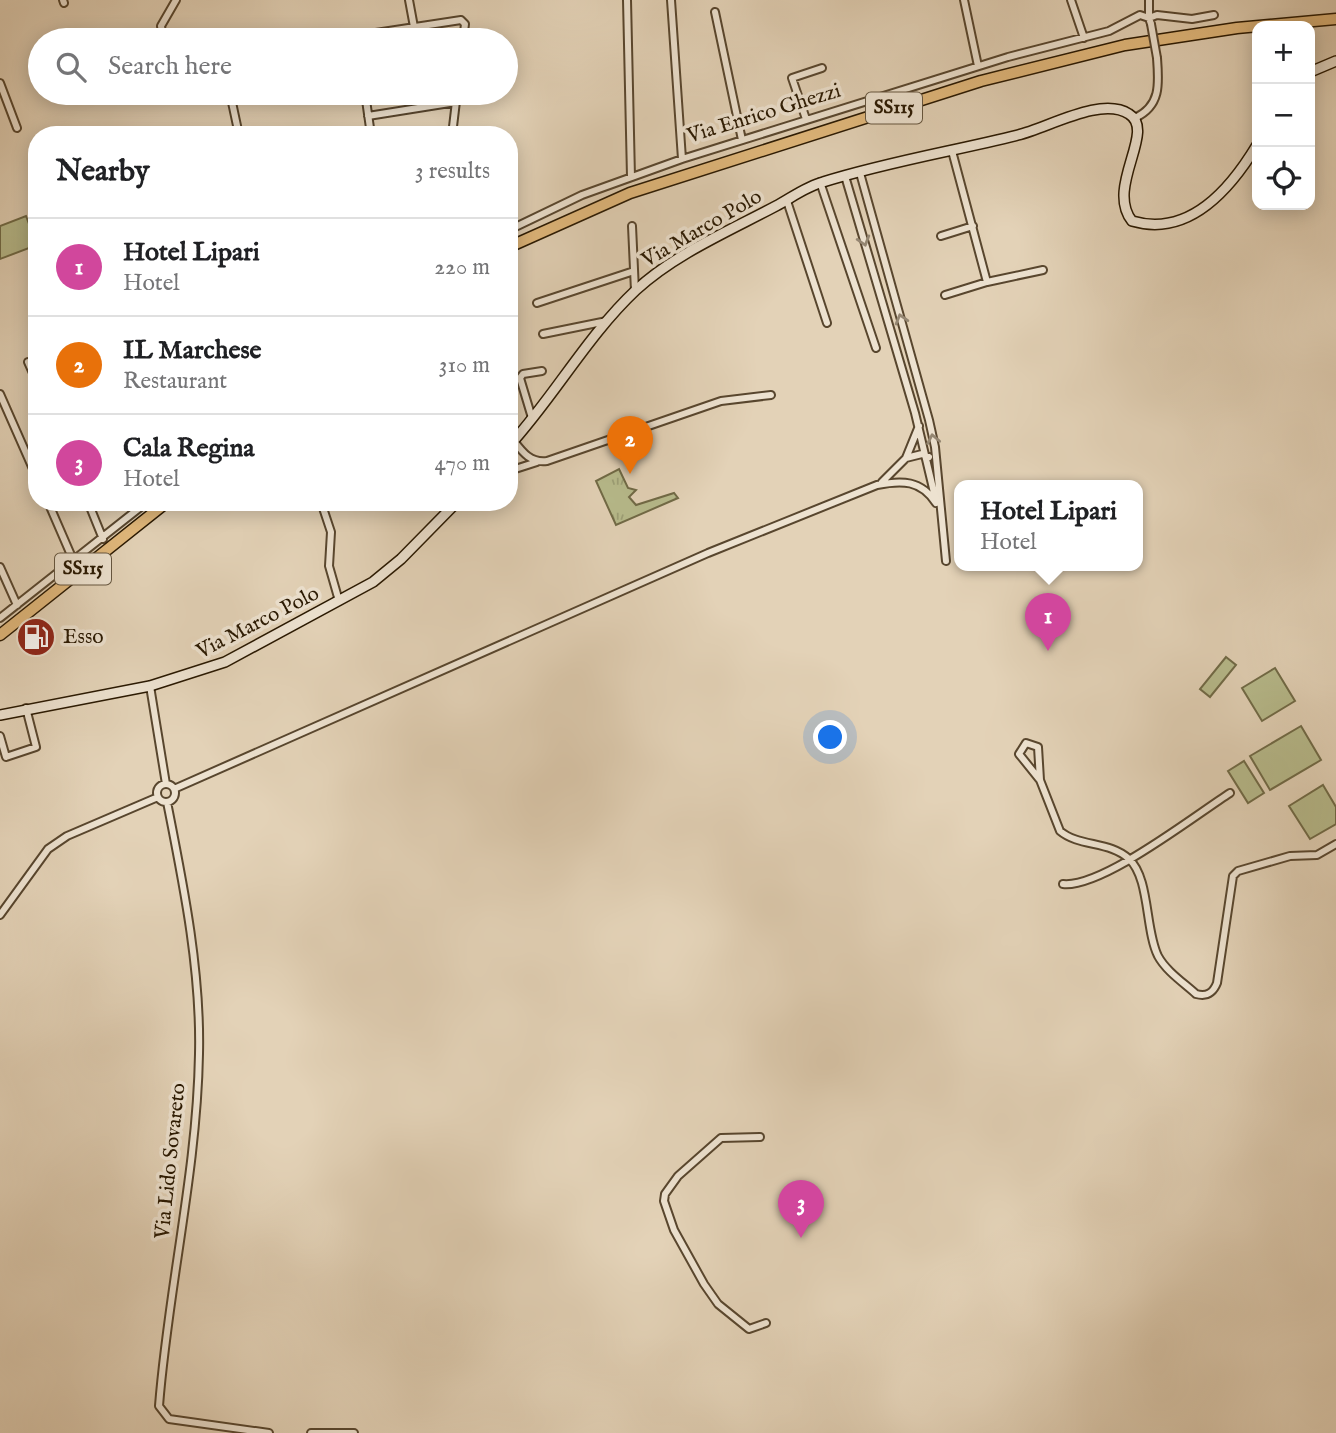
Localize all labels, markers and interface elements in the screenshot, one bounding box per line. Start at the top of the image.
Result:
map controls [1252,21,1315,210]
button: + [1252,21,1315,84]
search box [28,28,518,105]
icon: search [52,48,90,86]
text: Search here [108,50,232,83]
street label: Via Enrico Ghezzi [683,78,844,151]
button: − [1252,84,1315,147]
road number: SS115 [866,92,922,124]
button: locate [1252,147,1315,210]
text: Nearby [56,153,149,191]
text: 3 results [415,157,490,186]
street label: Via Marco Polo [636,184,767,275]
one-way arrow [856,235,871,247]
text: Hotel Lipari [123,236,260,269]
text: 1 [75,253,83,282]
text: 220 m [434,253,490,282]
text: Hotel [123,269,180,298]
one-way arrow [895,314,910,326]
text: IL Marchese [123,334,262,367]
text: 2 [74,351,84,380]
text: 310 m [439,351,490,380]
text: Restaurant [123,367,227,396]
pin: 2 [607,416,653,474]
text: Cala Regina [123,432,255,465]
one-way arrow [927,433,942,445]
text: 3 [75,449,83,478]
text: 470 m [435,449,490,478]
text: Hotel [123,465,180,494]
popup [954,480,1143,571]
text: Hotel Lipari [980,495,1117,528]
text: Hotel [980,528,1037,557]
road number: SS115 [55,554,111,584]
street label: Via Marco Polo [191,580,324,666]
pin: 1 [1025,593,1071,651]
fuel station icon: Esso [15,616,57,658]
place label: Esso [63,624,104,651]
your location [813,720,847,754]
street label: Via Lido Sovareto [149,1082,193,1241]
pin: 3 [778,1180,824,1238]

